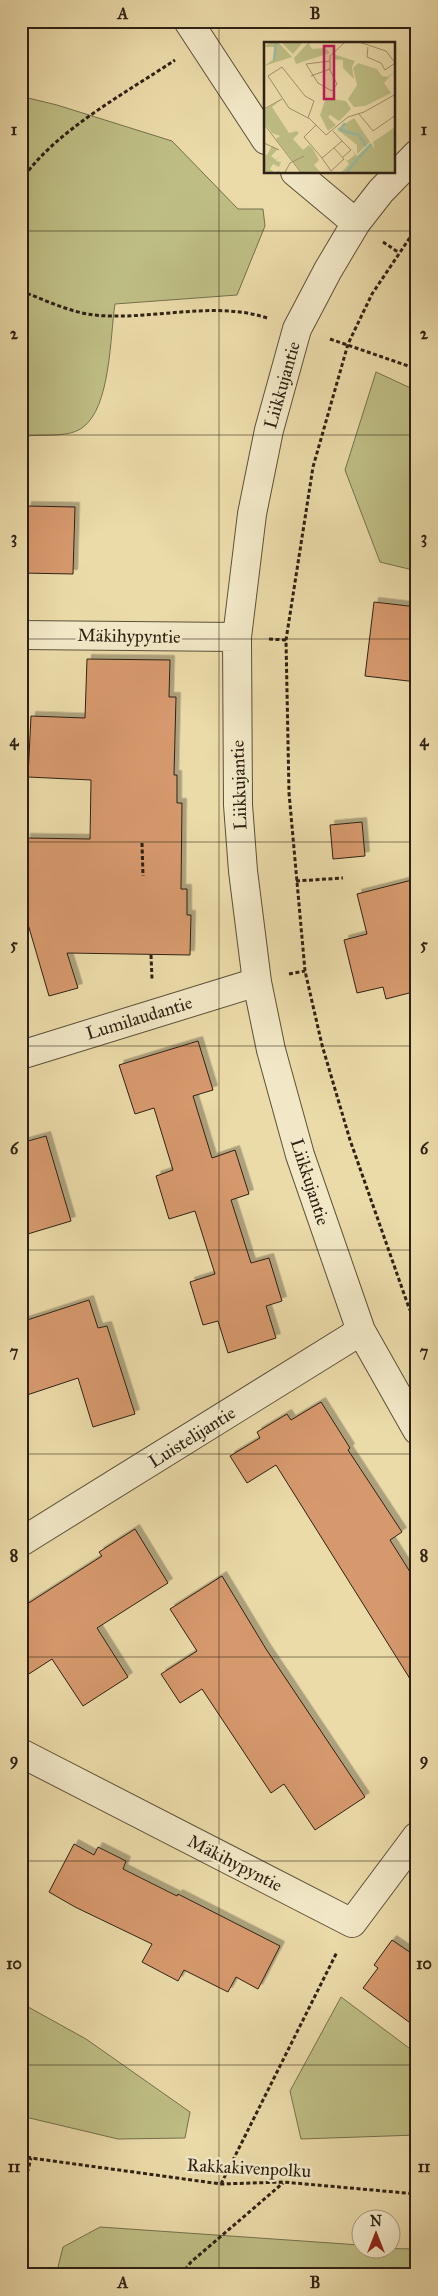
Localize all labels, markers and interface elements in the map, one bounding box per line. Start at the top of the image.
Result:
text: A [117,4,129,23]
text: B [310,4,320,23]
inset map [264,42,396,174]
text: 1 [11,120,18,139]
text: 1 [421,120,428,139]
text: 2 [10,324,19,343]
text: 2 [420,324,429,343]
street label: Liikkujantie [259,339,305,431]
text: 3 [11,528,17,548]
text: 3 [421,528,427,548]
street label: Mäkihypyntie [77,624,181,648]
text: 4 [10,731,20,751]
text: 4 [420,731,430,751]
street label: Liikkujantie [226,740,252,830]
text: 5 [10,935,18,954]
text: 5 [420,935,428,954]
street label: Lumilaudantie [83,991,195,1045]
street label: Liikkujantie [286,1136,334,1228]
text: 6 [10,1139,19,1158]
text: 6 [420,1139,429,1158]
text: 7 [10,1342,19,1361]
text: 7 [420,1342,429,1361]
street label: Luistelijantie [144,1402,240,1472]
text: 8 [10,1546,18,1565]
text: 8 [420,1546,428,1565]
text: 9 [10,1750,18,1770]
text: 9 [420,1750,428,1770]
street label: Mäkihypyntie [184,1830,286,1896]
text: 10 [6,1954,22,1973]
text: 10 [416,1954,432,1973]
street label: Rakkakivenpolku [186,2154,312,2182]
text: 11 [8,2157,21,2176]
text: 11 [418,2157,431,2176]
north arrow [350,2208,400,2258]
text: N [370,2213,382,2230]
text: A [117,2273,129,2292]
text: B [310,2273,320,2292]

